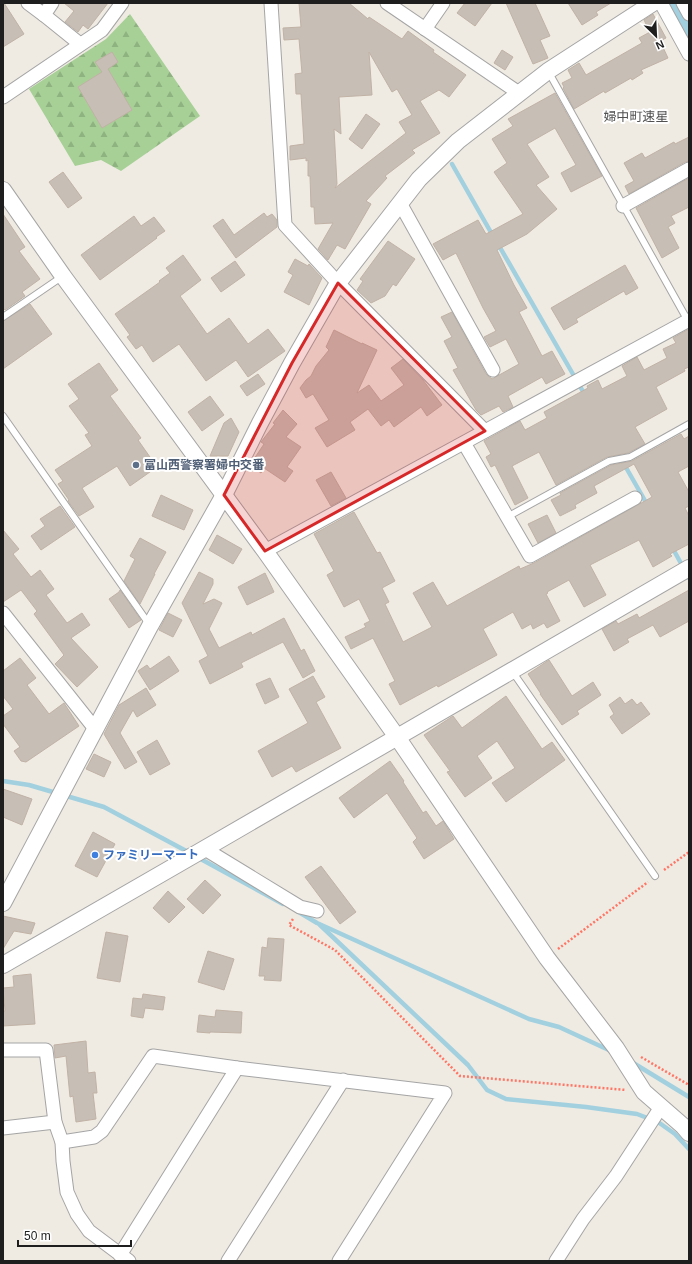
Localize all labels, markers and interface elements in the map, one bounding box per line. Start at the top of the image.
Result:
north arrow [636,16,676,56]
text: N [654,38,666,52]
district label: 婦中町速星 [603,109,669,124]
place label: 富山西警察署婦中交番 [144,458,265,472]
marker: 富山西警察署婦中交番 [131,460,141,470]
place label: ファミリーマート [103,848,199,862]
marker: ファミリーマート [90,850,100,860]
scale bar [18,1222,131,1248]
text: 50 m [24,1229,51,1243]

